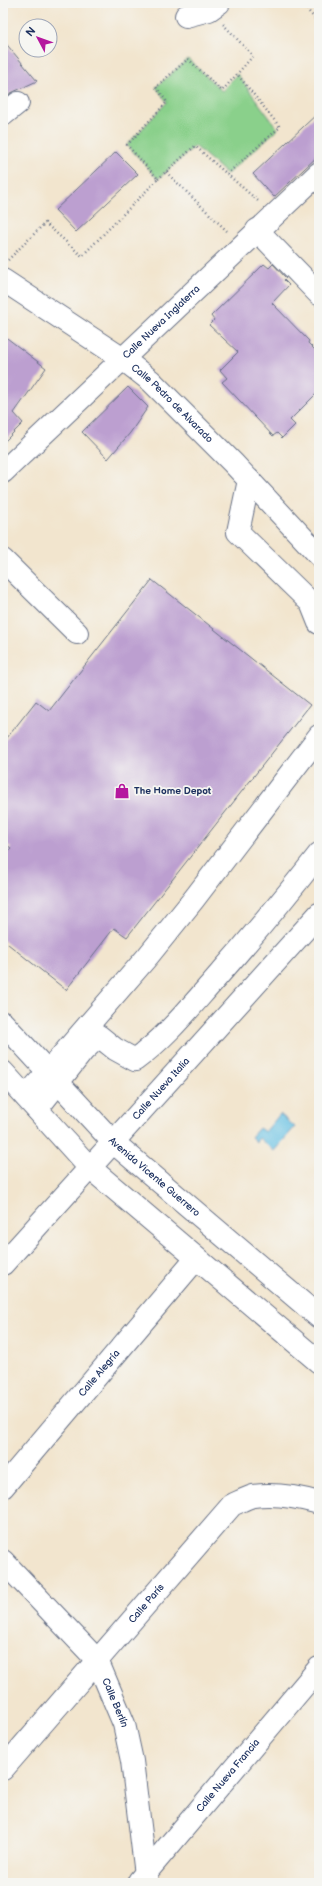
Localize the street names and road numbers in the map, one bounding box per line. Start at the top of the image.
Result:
street label: Calle Nueva Inglaterra [120,283,203,361]
street label: Calle Pedro de Alvarado [129,362,216,446]
street label: Calle Nueva Italia [130,1055,193,1122]
street label: Avenida Vicente Guerrero [106,1135,203,1219]
street label: Calle Alegría [76,1347,123,1399]
street label: Calle París [126,1581,167,1626]
street label: Calle Berlín [99,1676,131,1729]
street label: Calle Nueva Francia [194,1736,263,1815]

